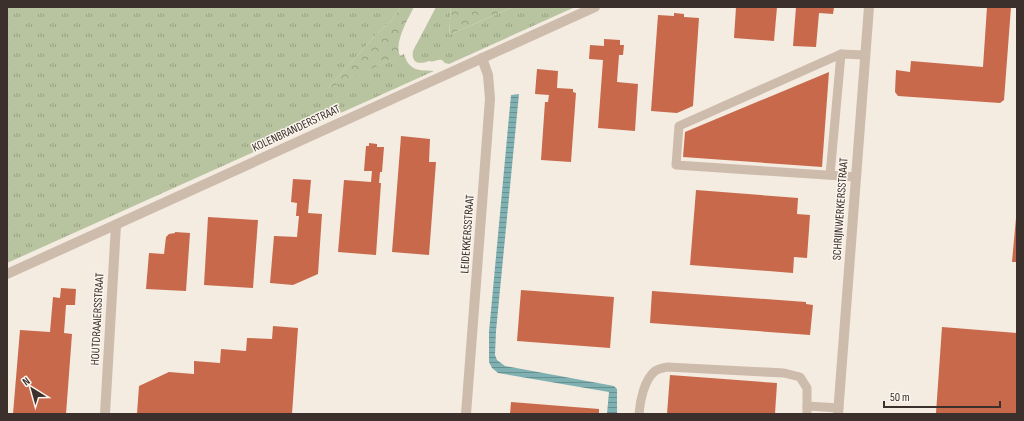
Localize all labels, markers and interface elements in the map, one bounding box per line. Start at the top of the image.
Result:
street label: KOLENBRANDERSTRAAT [250,101,343,155]
street label: SCHRIJNWERKERSSTRAAT [829,157,852,261]
street label: LEIDEKKERSSTRAAT [457,194,478,274]
street label: HOUTDRAAIERSSTRAAT [88,272,107,366]
north arrow [12,369,52,409]
text: N [20,374,33,388]
scale bar [884,383,1000,409]
text: 50 m [890,390,910,405]

